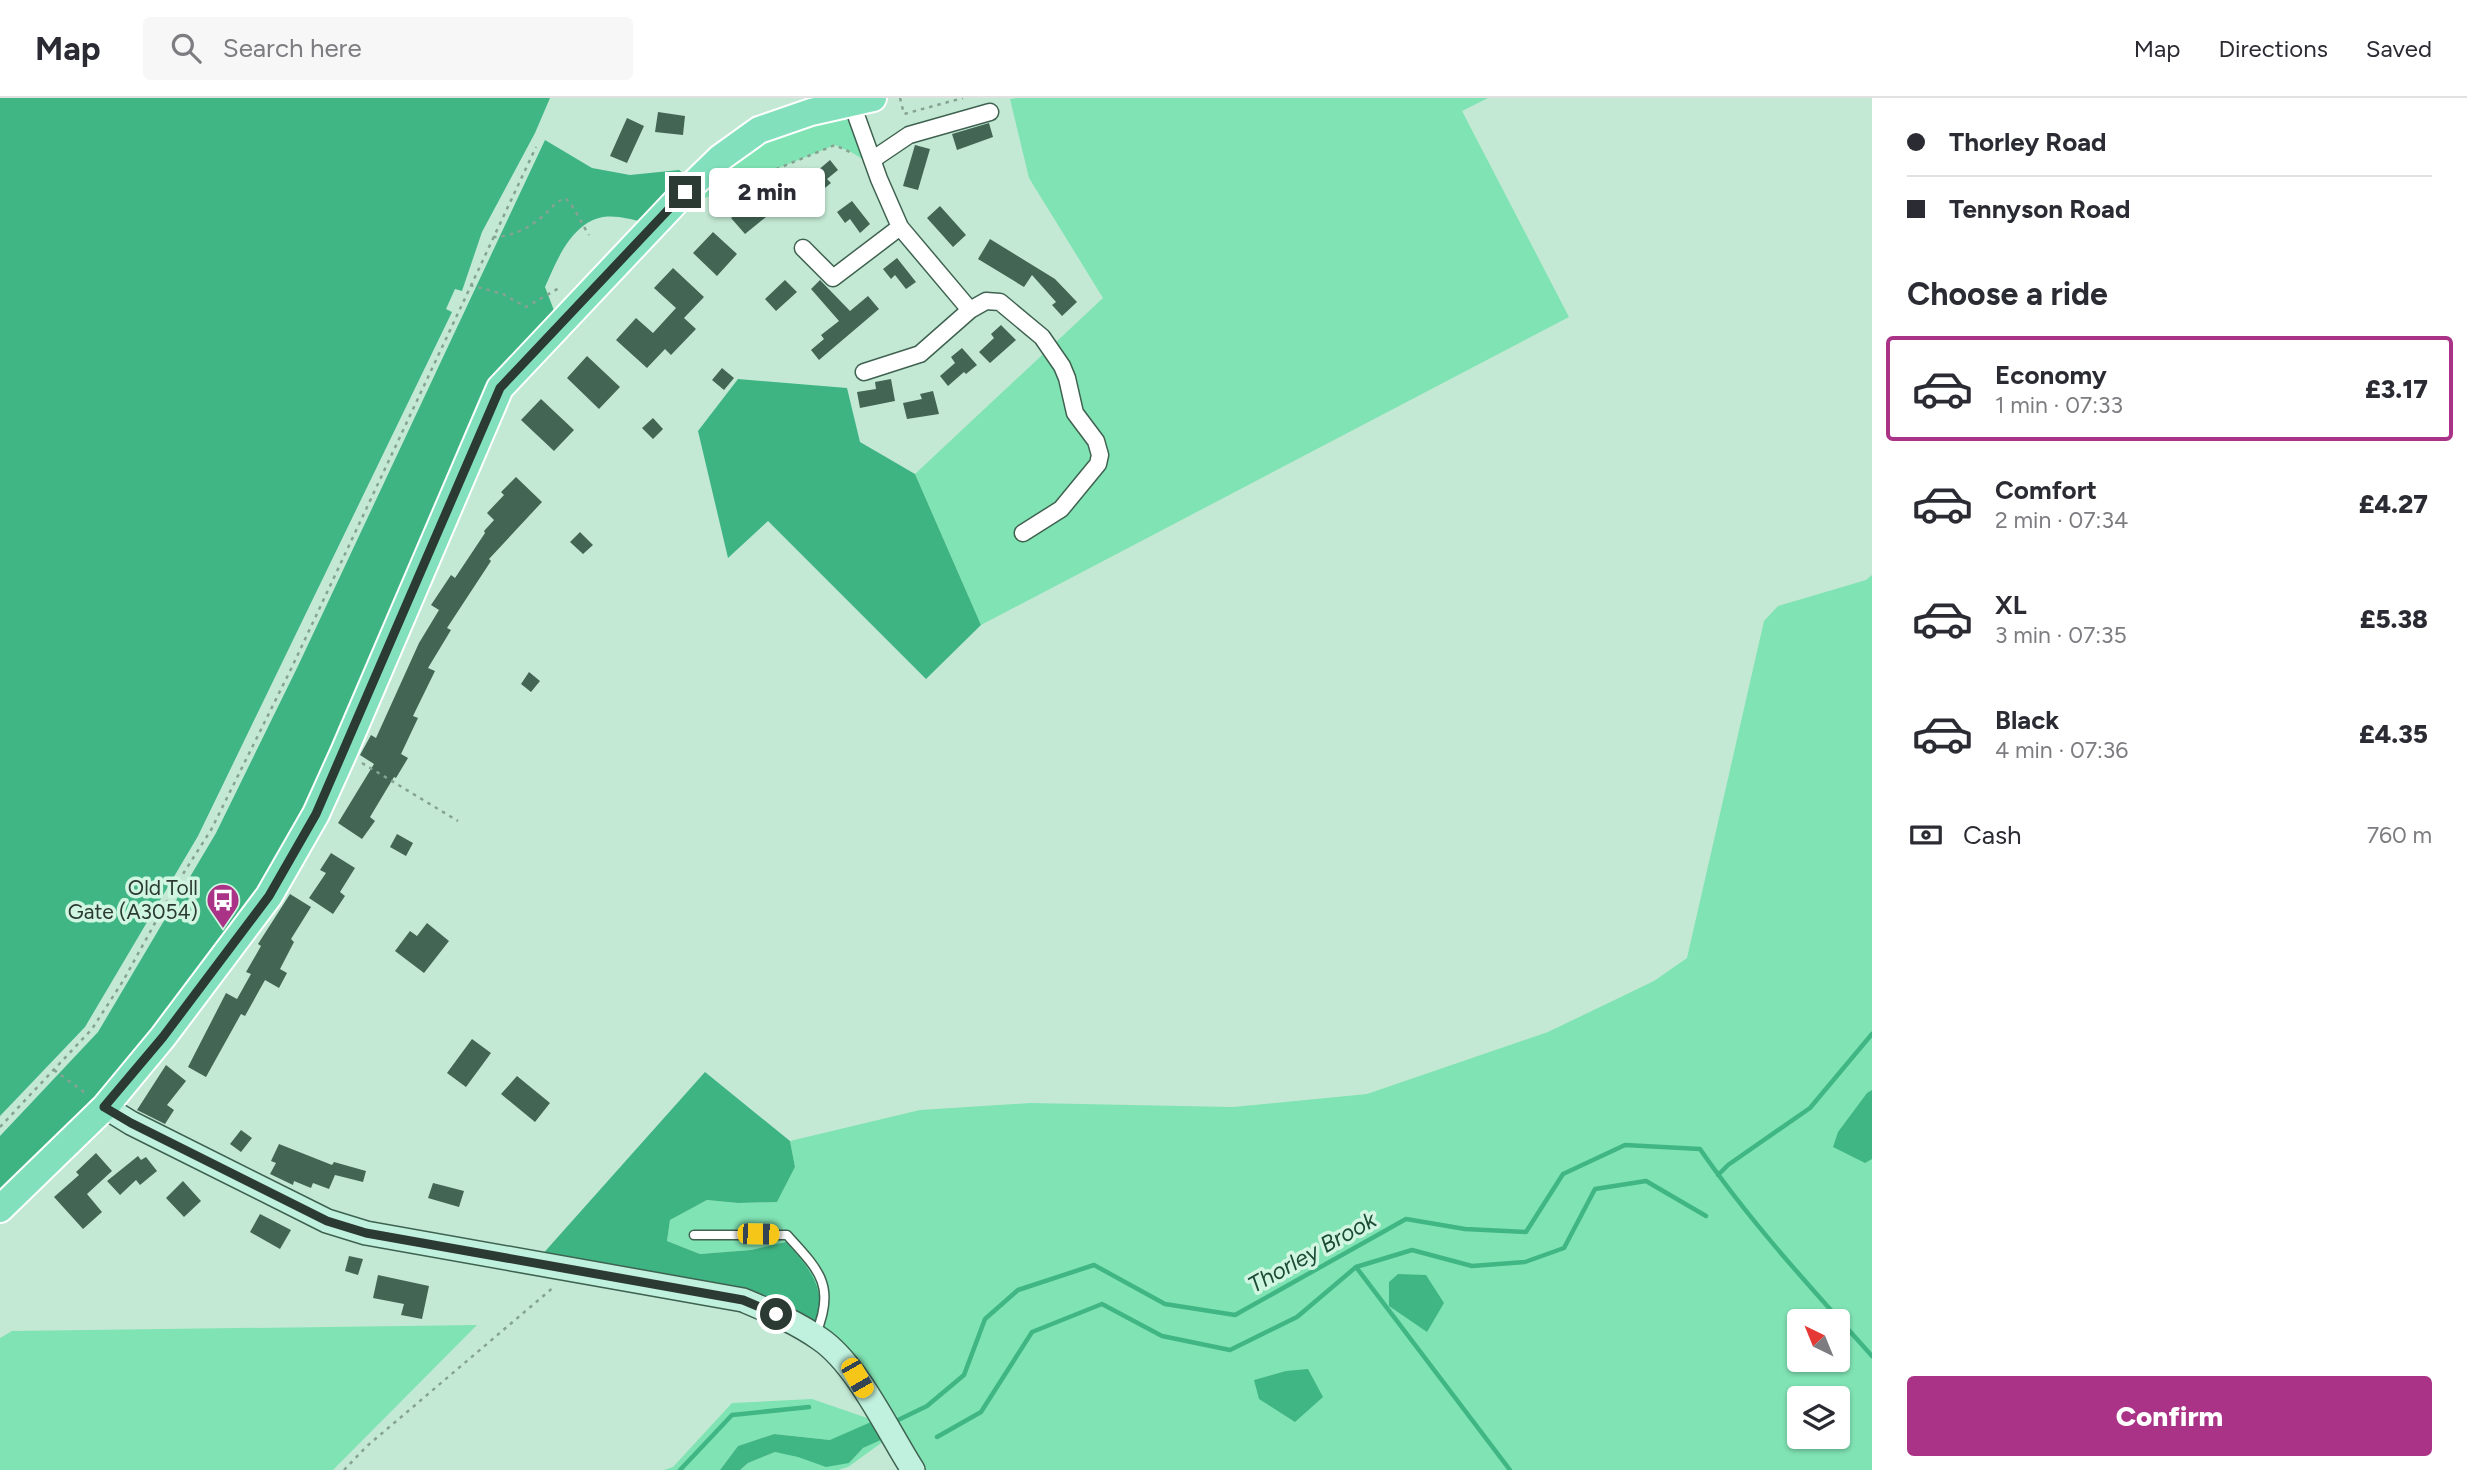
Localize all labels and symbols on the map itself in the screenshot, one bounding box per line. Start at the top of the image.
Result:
callout: 2 min [710,168,825,217]
route end [669,176,701,208]
place label: Old Toll Gate (A3054) [68,875,198,924]
bus stop icon: Old Toll Gate (A3054) [204,881,242,930]
water label: Thorley Brook [1243,1205,1382,1299]
car [737,1223,780,1245]
route start [760,1298,792,1330]
north arrow [1787,1309,1850,1372]
car [838,1355,877,1401]

